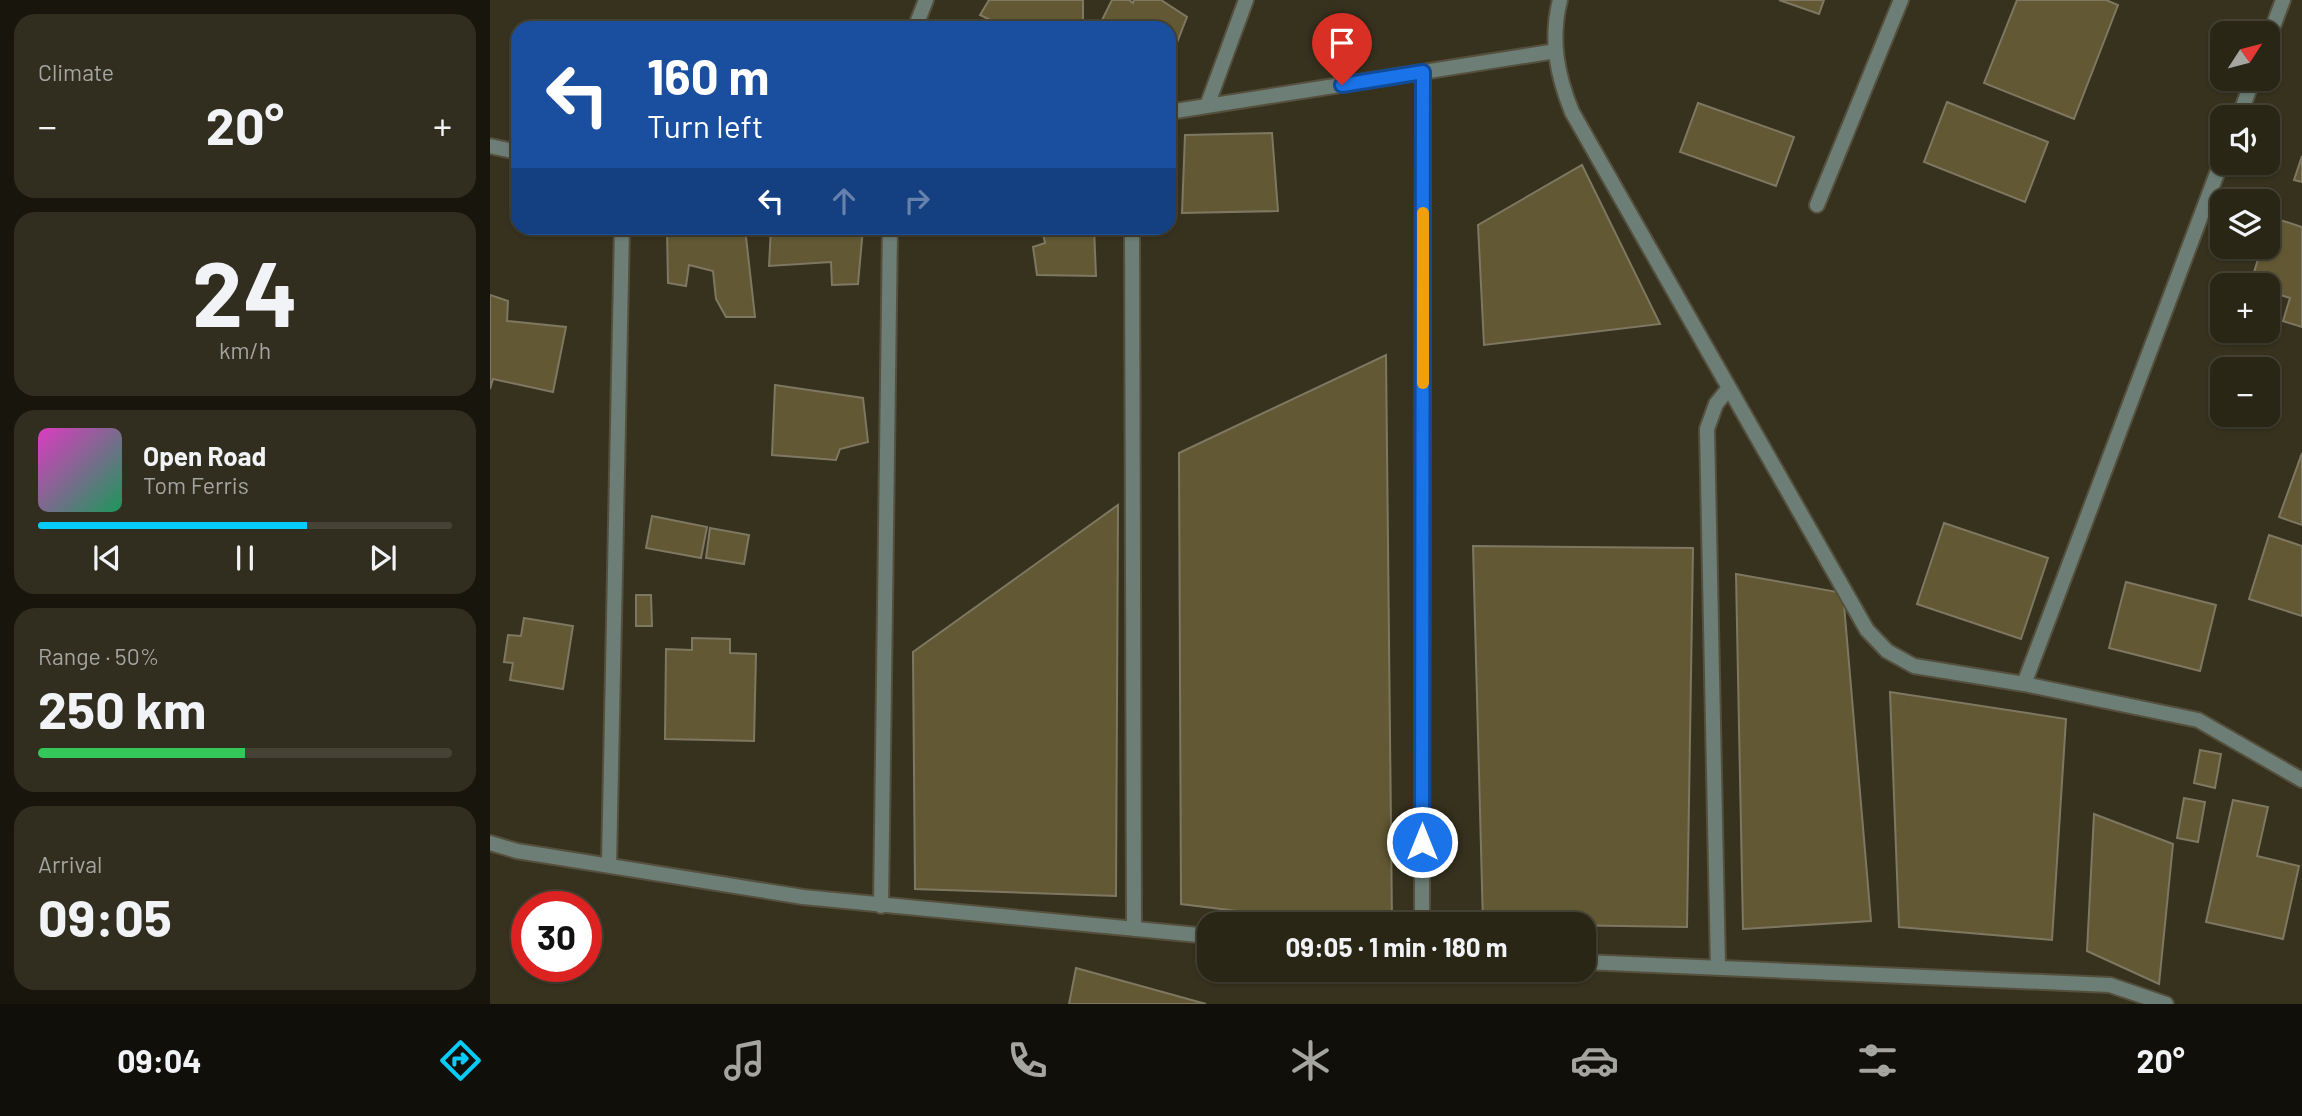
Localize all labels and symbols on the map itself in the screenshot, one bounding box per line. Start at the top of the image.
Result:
pin [1312,13,1372,85]
north arrow [2210,21,2280,91]
position arrow [1385,805,1459,879]
speed limit sign: 30 [511,891,602,982]

